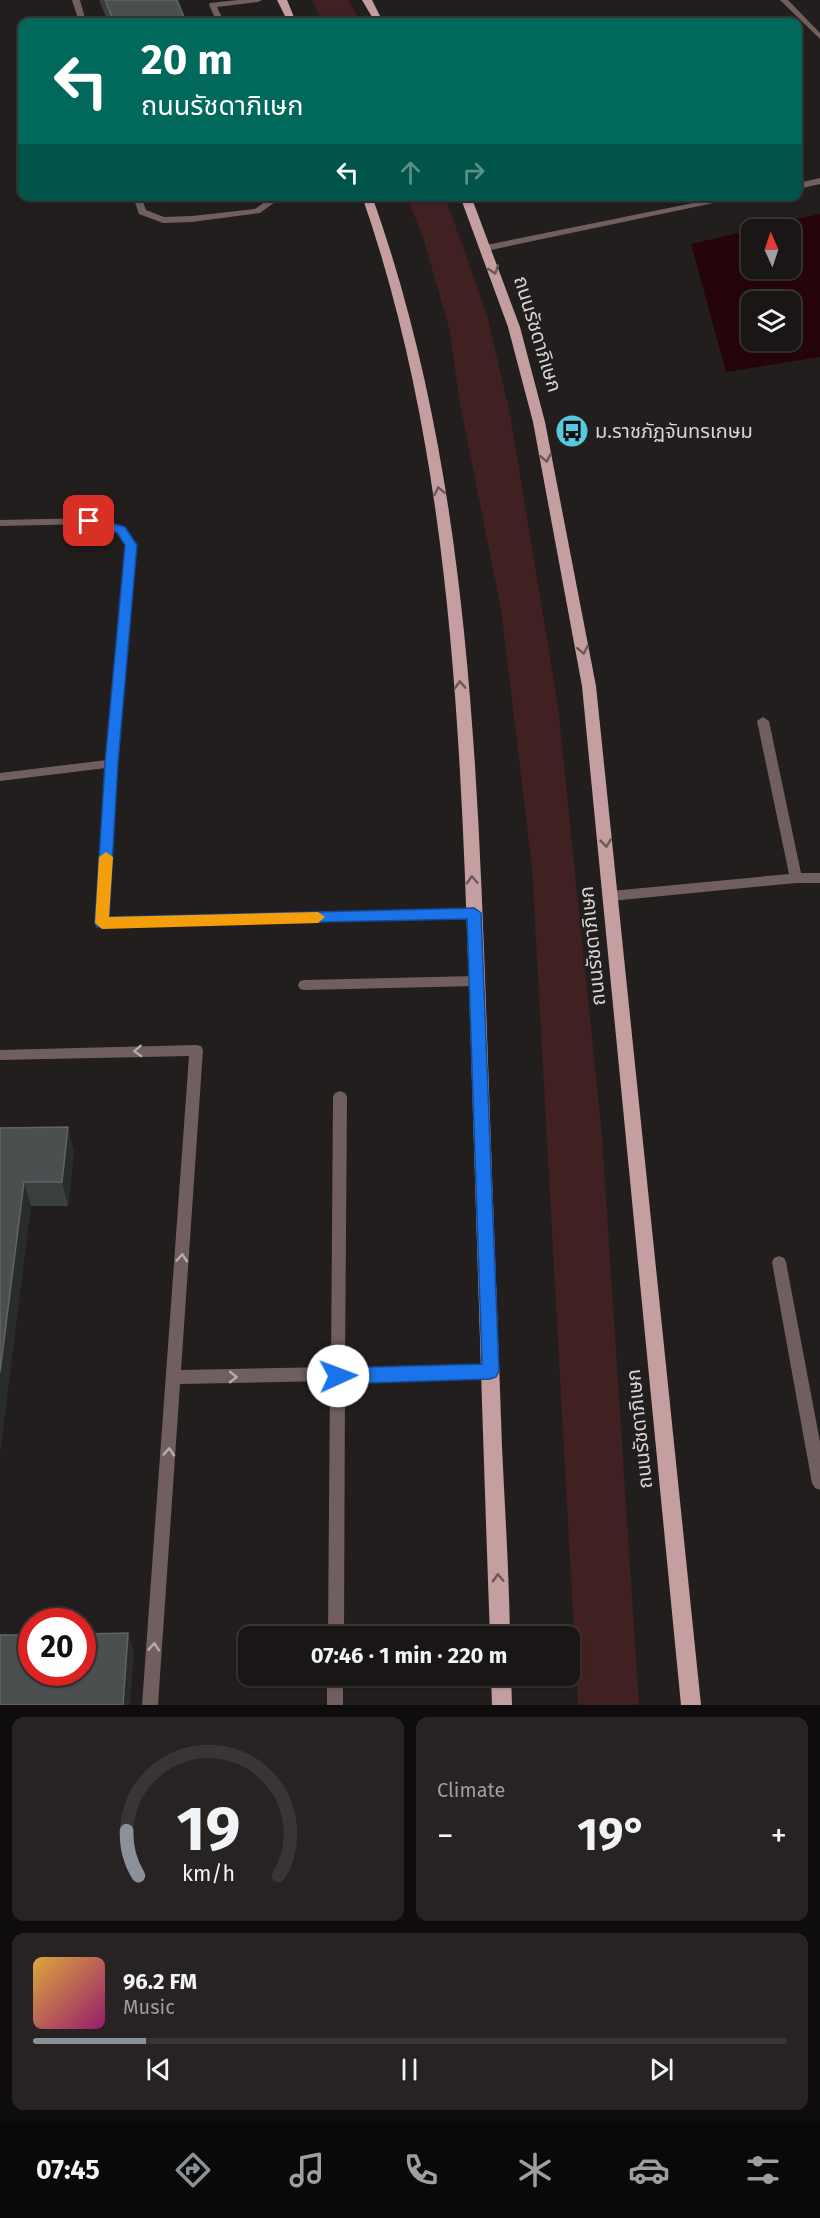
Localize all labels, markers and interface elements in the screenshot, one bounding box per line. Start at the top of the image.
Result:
text: 20 m [141,35,233,85]
icon: left [42,42,120,120]
text: ถนนรัชดาภิเษก [141,90,303,122]
icon: left [331,156,364,189]
icon: ahead [394,156,427,189]
icon: right [457,156,490,189]
north arrow [741,219,801,279]
map controls [741,219,801,351]
one-way arrow [487,264,500,275]
street label: ถนนรัชดาภิเษก [509,273,567,395]
button: layers [741,291,801,351]
bus stop icon: ม.ราชภัฏจันทรเกษม [554,413,590,449]
place label: ม.ราชภัฏจันทรเกษม [595,419,753,443]
one-way arrow [539,453,552,463]
one-way arrow [433,486,446,496]
pin [63,495,114,546]
icon: arrive [72,504,105,537]
one-way arrow [576,644,589,654]
one-way arrow [454,680,467,689]
one-way arrow [599,839,612,848]
one-way arrow [466,875,479,884]
street label: ถนนรัชดาภิเษก [574,885,610,1007]
one-way arrow [133,1045,142,1058]
one-way arrow [176,1253,189,1262]
position arrow [306,1344,370,1408]
street label: ถนนรัชดาภิเษก [621,1368,657,1490]
one-way arrow [228,1371,237,1383]
one-way arrow [162,1448,175,1457]
one-way arrow [491,1574,504,1583]
speed limit sign: 20 [18,1608,96,1686]
one-way arrow [148,1642,161,1651]
text: 07:46 · 1 min · 220 m [311,1642,507,1669]
text: Climate [437,1778,505,1802]
text: 19 [176,1792,240,1867]
text: 19° [577,1808,647,1862]
text: − [437,1816,454,1856]
text: + [771,1816,787,1856]
text: km/h [181,1861,235,1887]
text: 96.2 FM [123,1968,197,1995]
text: Music [123,1995,175,2019]
icon: previous [142,2053,175,2086]
icon: pause [393,2053,426,2086]
icon: next [645,2053,678,2086]
icon: directions [172,2149,214,2191]
icon: music [286,2149,328,2191]
icon: phone [400,2149,442,2191]
icon: climate [514,2149,556,2191]
icon: car [628,2149,670,2191]
icon: filters [742,2149,784,2191]
text: 07:45 [36,2154,100,2186]

